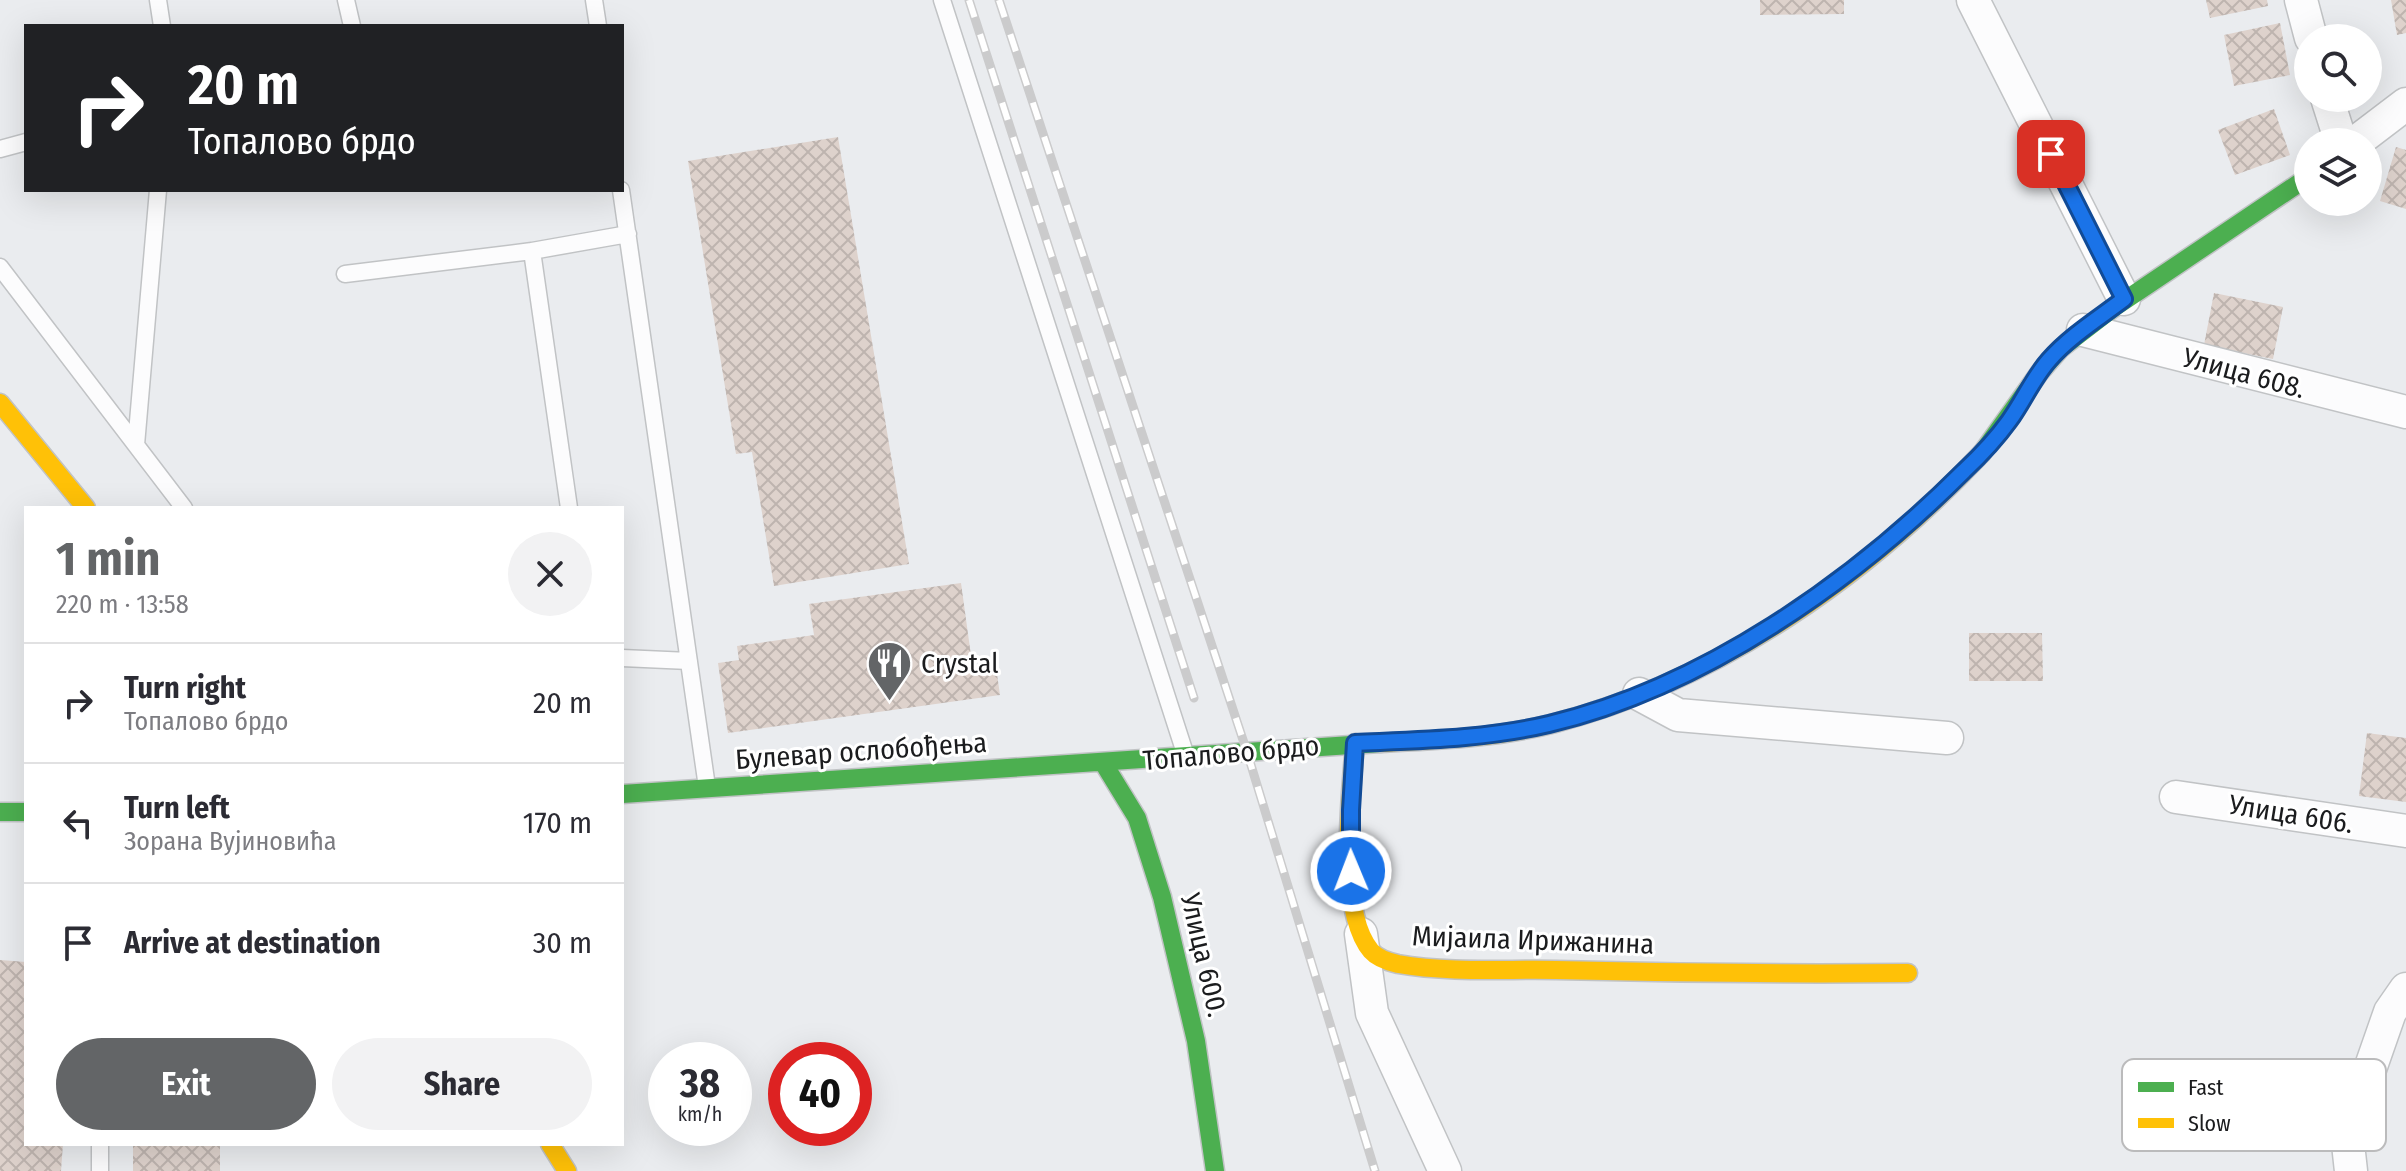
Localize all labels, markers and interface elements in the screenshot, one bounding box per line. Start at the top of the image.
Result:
map controls [2294,24,2382,216]
button: search [2294,24,2382,112]
text: 20 m [188,52,299,119]
icon: right [56,56,160,160]
text: Топалово брдо [188,120,416,164]
pin [2017,120,2085,188]
button: layers [2294,128,2382,216]
icon: arrive [2029,132,2073,176]
street label: Улица 608. [2178,341,2309,405]
text: 1 min [56,530,161,588]
button: close [508,532,592,616]
text: 220 m · 13:58 [56,589,189,620]
restaurant icon: Crystal [866,639,914,702]
place label: Crystal [921,647,999,680]
text: Turn right [124,670,246,706]
icon: right [56,681,100,725]
text: 20 m [533,685,592,721]
text: Топалово брдо [124,706,288,737]
street label: Булевар ослобођења [734,726,988,776]
street label: Топалово брдо [1141,729,1321,777]
street label: Улица 606. [2226,788,2355,840]
text: Turn left [124,790,230,826]
icon: left [56,801,100,845]
text: 170 m [523,805,592,841]
text: Зорана Вујиновића [124,826,337,857]
position arrow [1309,829,1393,913]
street label: Улица 600. [1174,889,1234,1020]
street label: Мијаила Ирижанина [1411,919,1655,961]
icon: arrive [56,921,100,965]
text: Arrive at destination [124,925,381,961]
text: 30 m [533,925,592,961]
button: Exit [56,1038,316,1130]
button: Share [332,1038,592,1130]
speed limit sign: 40 [768,1042,872,1146]
legend [2122,1059,2386,1151]
text: 38 [680,1060,720,1108]
text: Fast [2188,1074,2224,1101]
text: km/h [678,1102,722,1126]
text: Slow [2188,1110,2231,1137]

